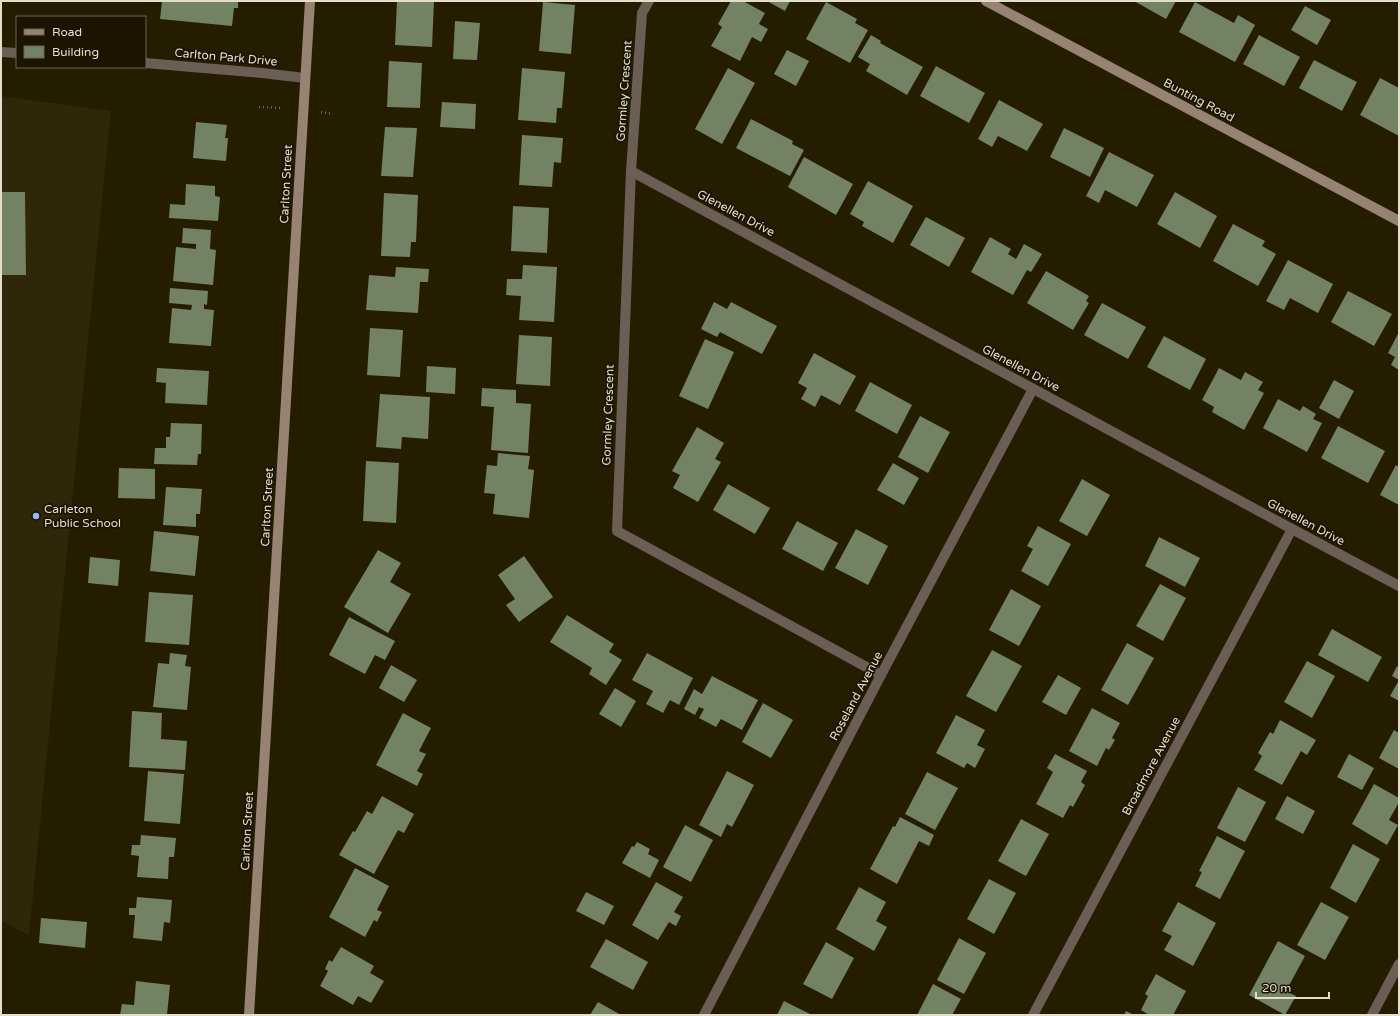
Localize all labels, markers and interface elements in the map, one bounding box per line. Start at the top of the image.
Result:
legend [16,16,146,68]
text: Road [52,25,82,39]
street label: Gormley Crescent [613,40,635,142]
text: Building [52,45,99,59]
street label: Carlton Park Drive [174,46,278,68]
street label: Bunting Road [1161,75,1237,125]
street label: Carlton Street [277,144,295,224]
street label: Glenellen Drive [695,187,777,239]
street label: Glenellen Drive [980,342,1062,394]
street label: Gormley Crescent [599,364,617,466]
street label: Carlton Street [258,467,276,547]
street label: Glenellen Drive [1265,496,1347,548]
place label: Carleton Public School [44,502,121,530]
marker: Carleton Public School [31,511,41,521]
street label: Roseland Avenue [827,649,886,743]
street label: Broadmore Avenue [1119,714,1183,818]
street label: Carlton Street [238,791,256,871]
scale bar [1256,974,1329,1000]
text: 20 m [1262,981,1291,995]

